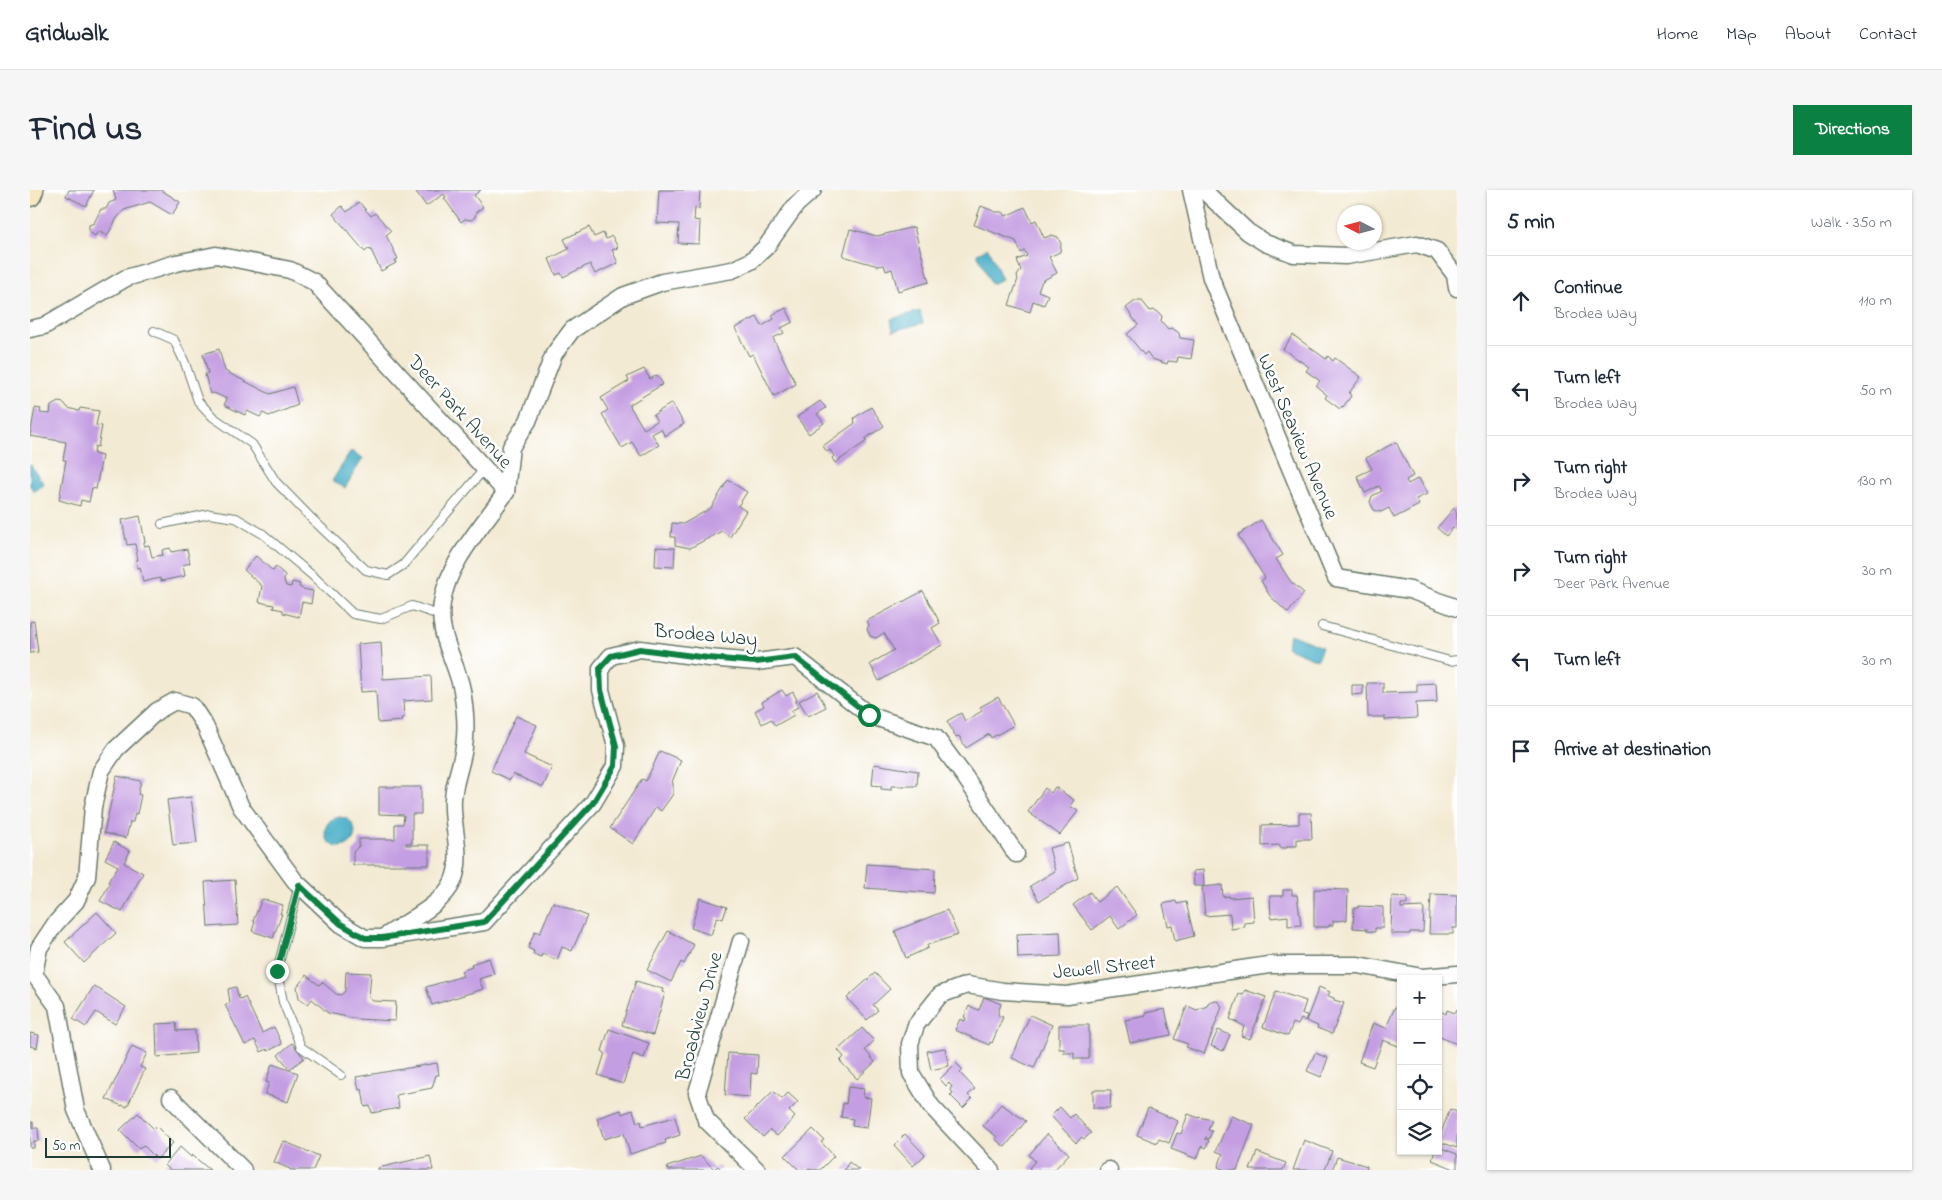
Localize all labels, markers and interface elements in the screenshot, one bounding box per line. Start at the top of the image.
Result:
text: Gridwalk [25,17,109,52]
text: Home [1657,22,1698,48]
text: Map [1726,22,1757,48]
text: About [1785,22,1831,48]
text: Contact [1859,22,1917,48]
text: Find us [30,105,142,156]
button: Directions [1793,105,1912,155]
north arrow [1337,205,1382,250]
text: 5 min [1507,208,1555,238]
text: Walk · 350 m [1811,211,1892,235]
text: Continue [1554,275,1622,302]
icon: ahead [1507,287,1535,315]
text: 110 m [1858,289,1892,313]
text: Brodea Way [1554,302,1637,326]
street label: Deer Park Avenue [399,348,518,476]
street label: West Seaview Avenue [1249,350,1345,524]
text: Turn left [1554,365,1621,392]
icon: left [1507,377,1535,405]
text: 50 m [1860,379,1892,403]
text: Brodea Way [1554,392,1637,416]
text: Turn right [1554,455,1627,482]
icon: right [1507,467,1535,495]
text: 130 m [1857,469,1892,493]
text: Brodea Way [1554,482,1637,506]
text: Turn right [1554,545,1627,572]
icon: right [1507,557,1535,585]
text: 30 m [1862,559,1892,583]
text: Deer Park Avenue [1554,572,1670,596]
street label: Brodea Way [652,617,759,655]
icon: left [1507,647,1535,675]
text: Turn left [1554,647,1621,674]
text: 30 m [1862,649,1892,673]
route start [858,704,881,727]
icon: arrive [1507,737,1535,765]
text: Arrive at destination [1554,737,1711,764]
street label: Broadview Drive [669,949,732,1085]
street label: Jewell Street [1052,949,1157,988]
route end [266,960,289,983]
map controls [1397,975,1442,1155]
button: + [1397,975,1442,1020]
button: − [1397,1020,1442,1065]
button: locate [1397,1065,1442,1110]
button: layers [1397,1110,1442,1155]
scale bar [45,1135,171,1158]
text: 50 m [52,1136,80,1157]

